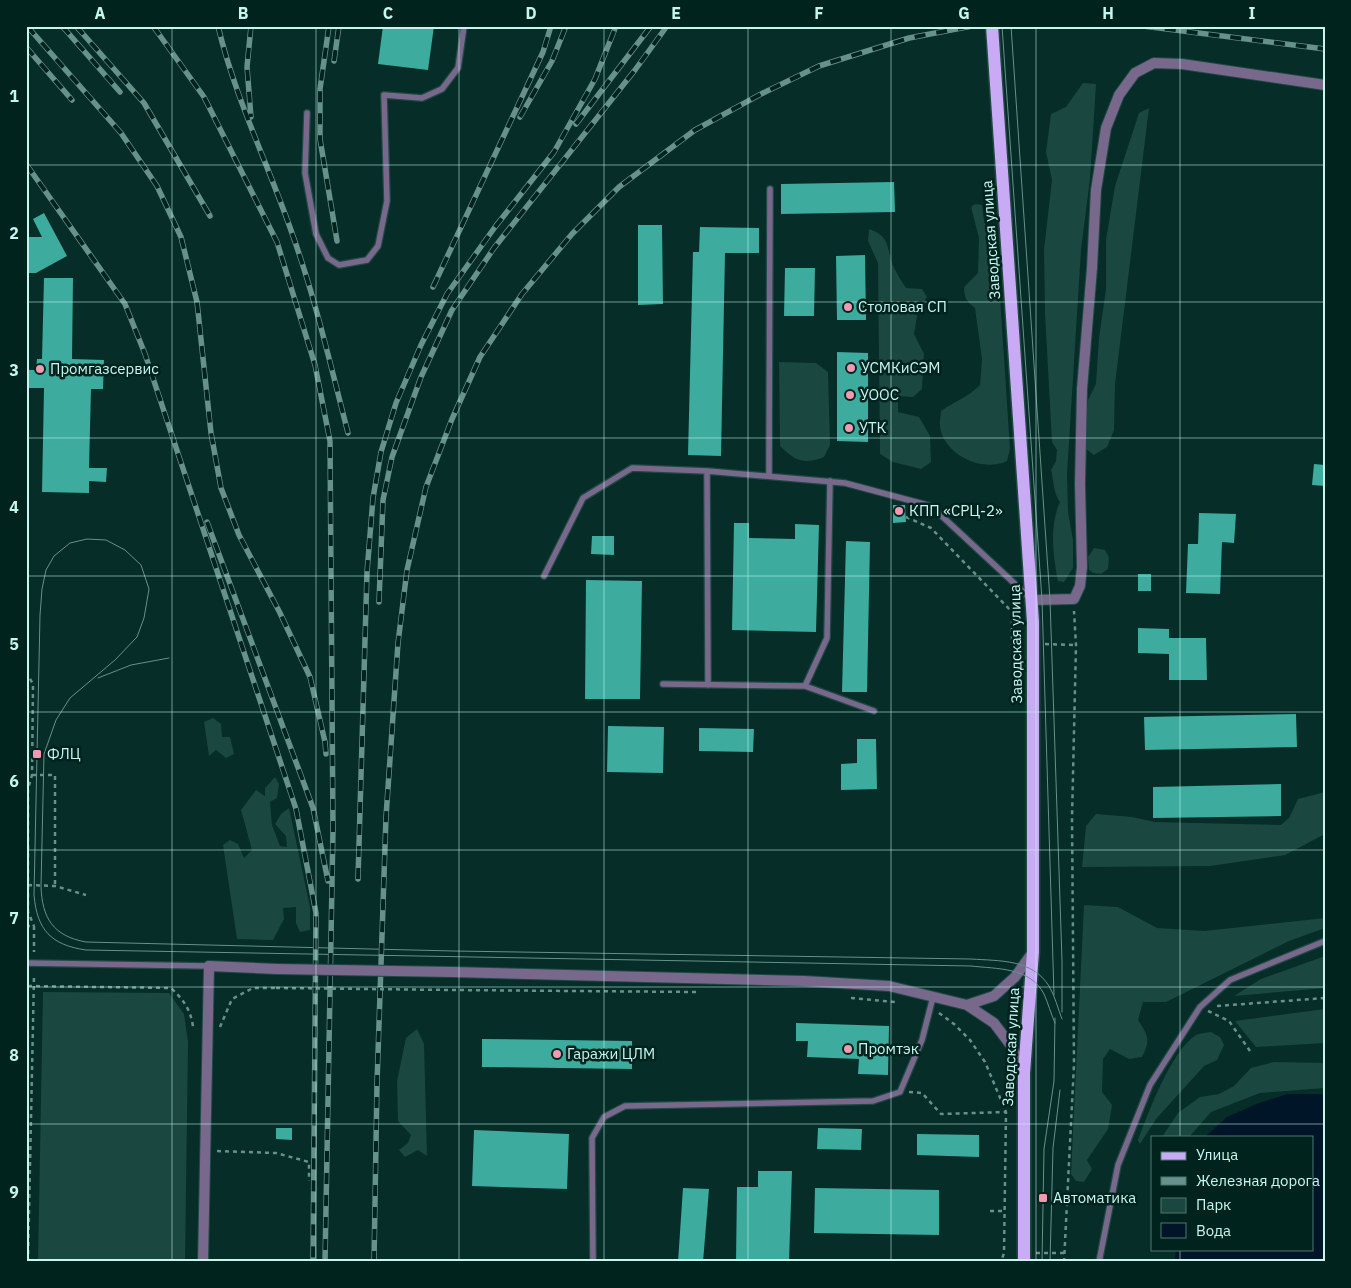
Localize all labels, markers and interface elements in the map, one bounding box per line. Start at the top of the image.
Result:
text: A [95,3,106,23]
text: B [238,3,249,23]
text: C [383,3,393,23]
text: D [525,3,537,23]
text: E [671,3,681,23]
text: F [814,3,824,23]
text: G [958,3,970,23]
text: H [1102,3,1114,23]
text: I [1249,3,1256,23]
text: 1 [9,86,19,106]
street label: Заводская улица [977,180,1004,300]
text: 2 [9,223,19,243]
place label: Столовая СП [858,297,947,316]
marker: Столовая СП [842,301,854,313]
place label: УСМКиСЭМ [861,358,940,377]
place label: Промгазсервис [50,359,159,378]
text: 3 [9,360,19,380]
marker: УСМКиСЭМ [845,362,857,374]
marker: Промгазсервис [34,363,46,375]
place label: УООС [860,385,899,404]
marker: УООС [844,389,856,401]
place label: УТК [859,418,887,437]
marker: УТК [843,422,855,434]
text: 4 [9,497,19,517]
place label: КПП «СРЦ-2» [909,501,1003,520]
marker: КПП «СРЦ-2» [893,505,905,517]
street label: Заводская улица [1005,584,1026,704]
text: 5 [9,634,19,654]
place label: ФЛЦ [47,744,81,763]
marker: ФЛЦ [31,748,43,760]
text: 6 [9,771,19,791]
text: 7 [9,908,19,928]
street label: Заводская улица [998,987,1023,1107]
place label: Промтэк [858,1039,919,1058]
marker: Промтэк [842,1043,854,1055]
place label: Гаражи ЦЛМ [567,1044,655,1063]
text: 8 [9,1045,19,1065]
marker: Гаражи ЦЛМ [551,1048,563,1060]
legend [1151,1136,1314,1250]
text: Улица [1196,1145,1238,1164]
text: Железная дорога [1196,1171,1320,1190]
text: 9 [9,1182,19,1202]
place label: Автоматика [1053,1188,1136,1207]
marker: Автоматика [1037,1192,1049,1204]
text: Парк [1196,1195,1231,1214]
text: Вода [1196,1221,1231,1240]

